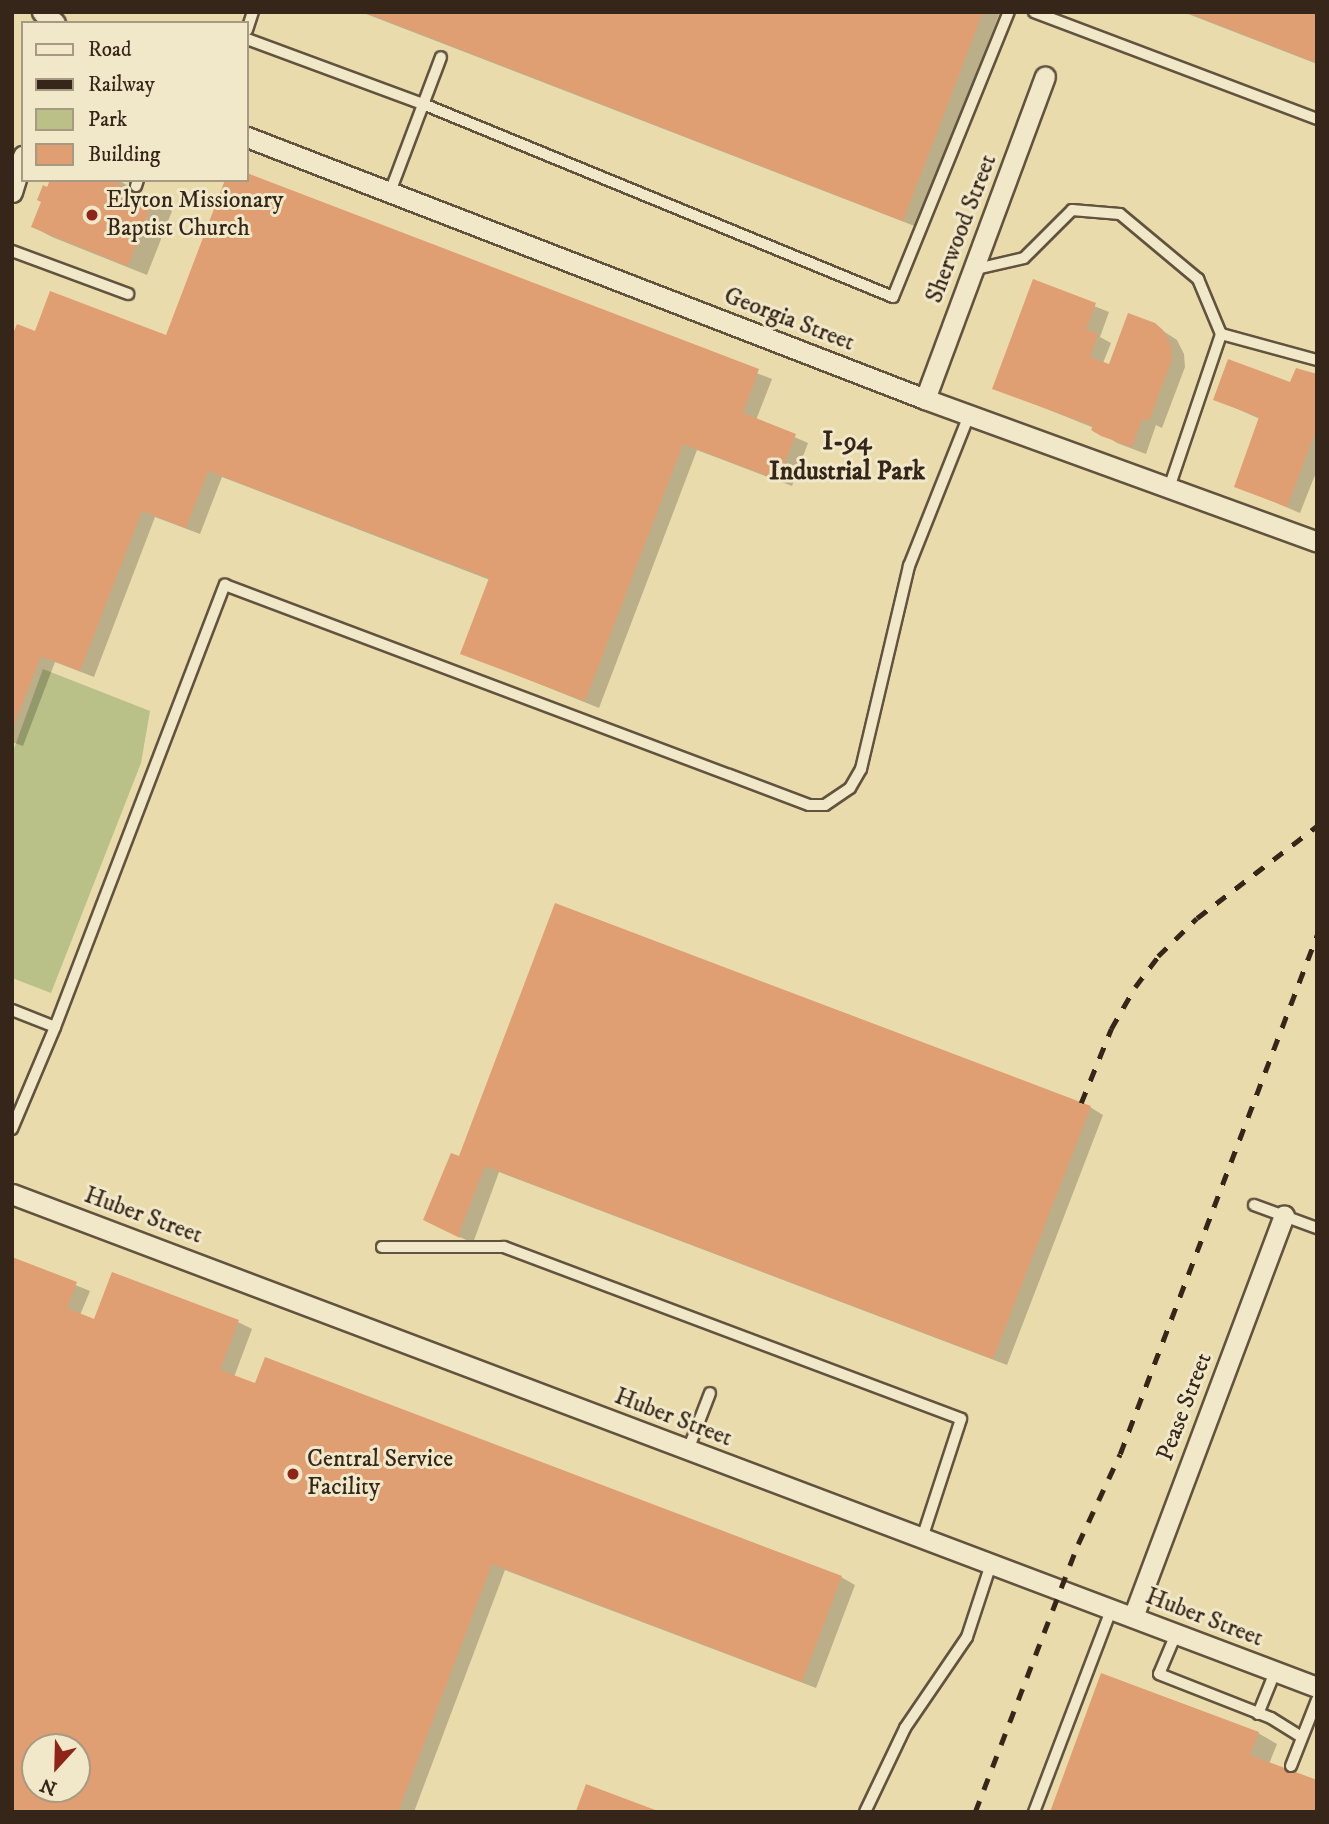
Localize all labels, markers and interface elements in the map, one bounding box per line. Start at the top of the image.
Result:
legend [21,21,248,182]
text: Road [88,37,132,63]
text: Railway [88,72,155,98]
text: Park [88,107,127,133]
text: Building [88,142,160,168]
street label: Sherwood Street [920,151,1004,307]
place label: Elyton Missionary Baptist Church [106,187,283,243]
marker: Elyton Missionary Baptist Church [84,207,100,223]
street label: Georgia Street [720,282,858,358]
district label: I-94 Industrial Park [769,426,925,488]
street label: Huber Street [80,1181,206,1251]
street label: Pease Street [1151,1349,1219,1465]
street label: Huber Street [610,1382,736,1454]
place label: Central Service Facility [307,1446,453,1502]
marker: Central Service Facility [285,1466,301,1482]
street label: Huber Street [1141,1582,1267,1654]
north arrow [21,1733,91,1803]
text: N [37,1772,60,1800]

